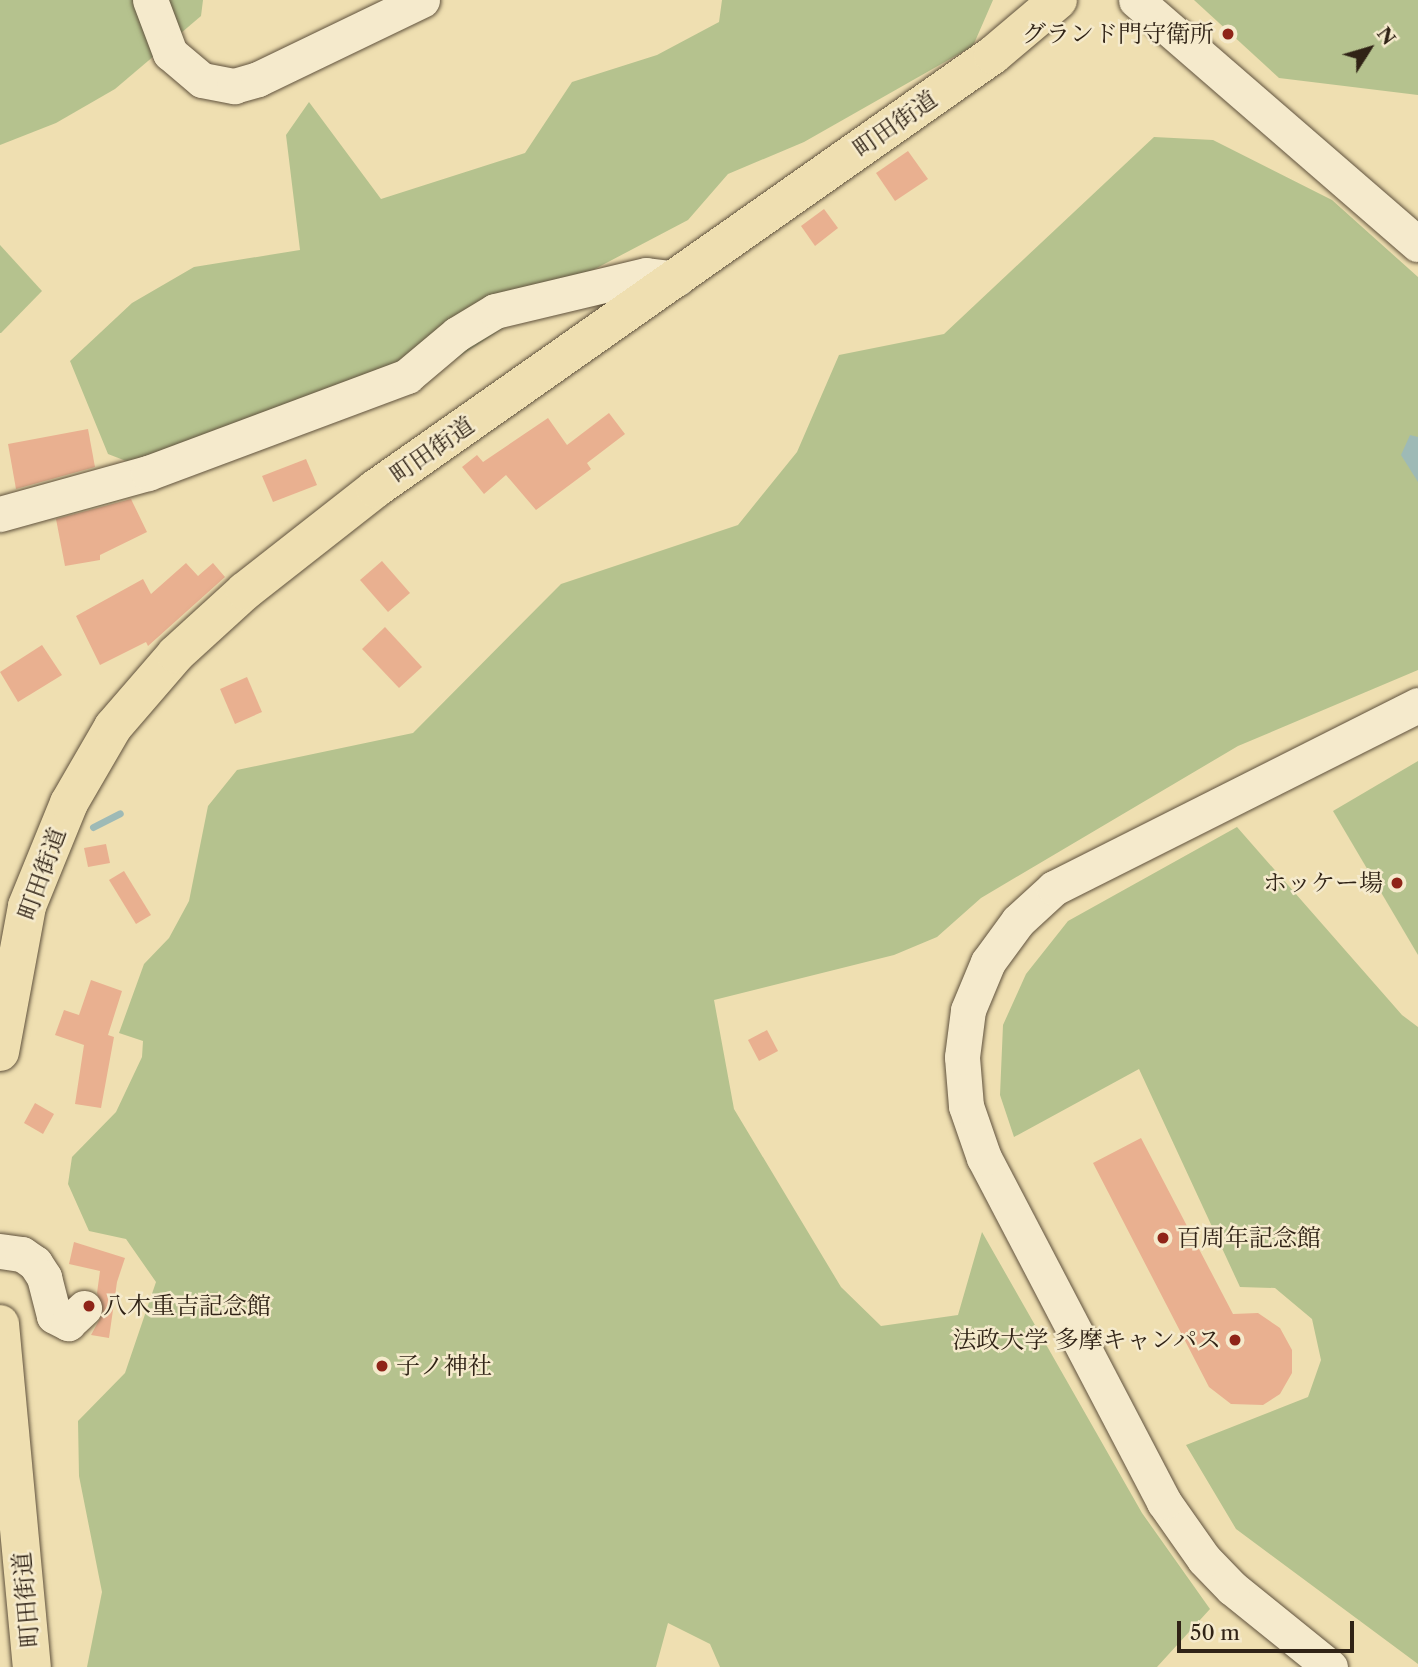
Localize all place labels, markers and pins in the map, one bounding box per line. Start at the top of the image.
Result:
place label: グランド門守衛所 [1022,20,1214,48]
marker: グランド門守衛所 [1220,26,1236,42]
place label: ホッケー場 [1263,869,1383,897]
marker: ホッケー場 [1389,875,1405,891]
place label: 百周年記念館 [1177,1224,1321,1252]
marker: 百周年記念館 [1155,1230,1171,1246]
place label: 八木重吉記念館 [103,1292,271,1320]
marker: 八木重吉記念館 [81,1298,97,1314]
place label: 法政大学 多摩キャンパス [951,1326,1221,1354]
marker: 法政大学 多摩キャンパス [1227,1332,1243,1348]
place label: 子ノ神社 [396,1352,492,1380]
marker: 子ノ神社 [374,1358,390,1374]

